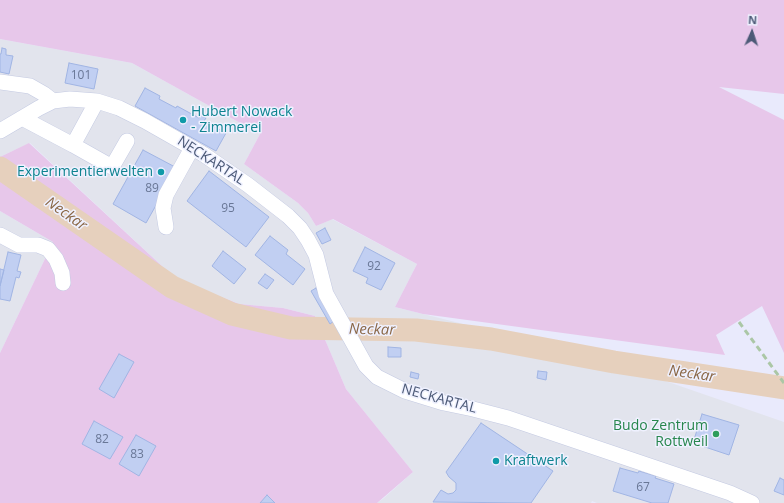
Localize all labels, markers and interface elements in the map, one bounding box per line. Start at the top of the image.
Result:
north arrow [732,12,772,52]
text: N [748,12,758,27]
house number: 101 [71,69,91,83]
place label: Hubert Nowack - Zimmerei [191,104,292,136]
marker: Hubert Nowack - Zimmerei [178,115,188,125]
street label: NECKARTAL [174,133,248,189]
place label: Experimentierwelten [17,164,153,180]
marker: Experimentierwelten [156,167,166,177]
house number: 89 [145,182,159,196]
water label: Neckar [42,193,90,235]
house number: 95 [221,202,235,216]
house number: 92 [367,260,381,274]
water label: Neckar [349,321,395,339]
water label: Neckar [668,362,716,386]
street label: NECKARTAL [400,381,478,417]
place label: Budo Zentrum Rottweil [613,418,708,450]
marker: Budo Zentrum Rottweil [711,429,721,439]
house number: 82 [95,433,109,447]
house number: 83 [130,448,144,462]
place label: Kraftwerk [504,453,568,469]
marker: Kraftwerk [491,456,501,466]
house number: 67 [636,481,650,495]

